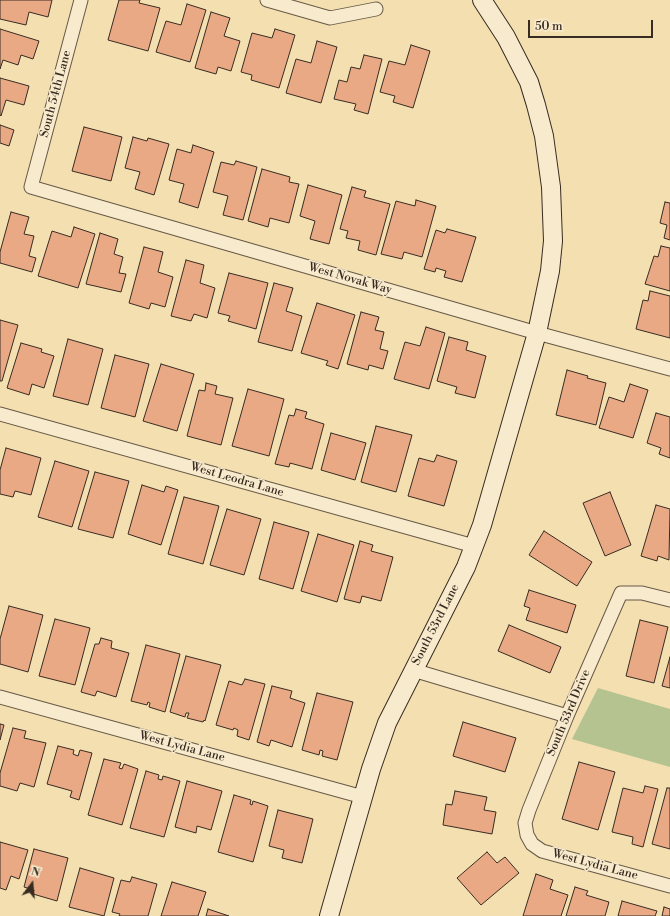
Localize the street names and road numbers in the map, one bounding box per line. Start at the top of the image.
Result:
street label: South 54th Lane [37,49,75,139]
street label: West Novak Way [307,260,393,298]
street label: West Leodra Lane [189,460,285,500]
street label: South 53rd Lane [409,582,463,668]
street label: South 53rd Drive [544,668,594,758]
street label: West Lydia Lane [138,729,226,765]
street label: West Lydia Lane [551,847,639,883]

